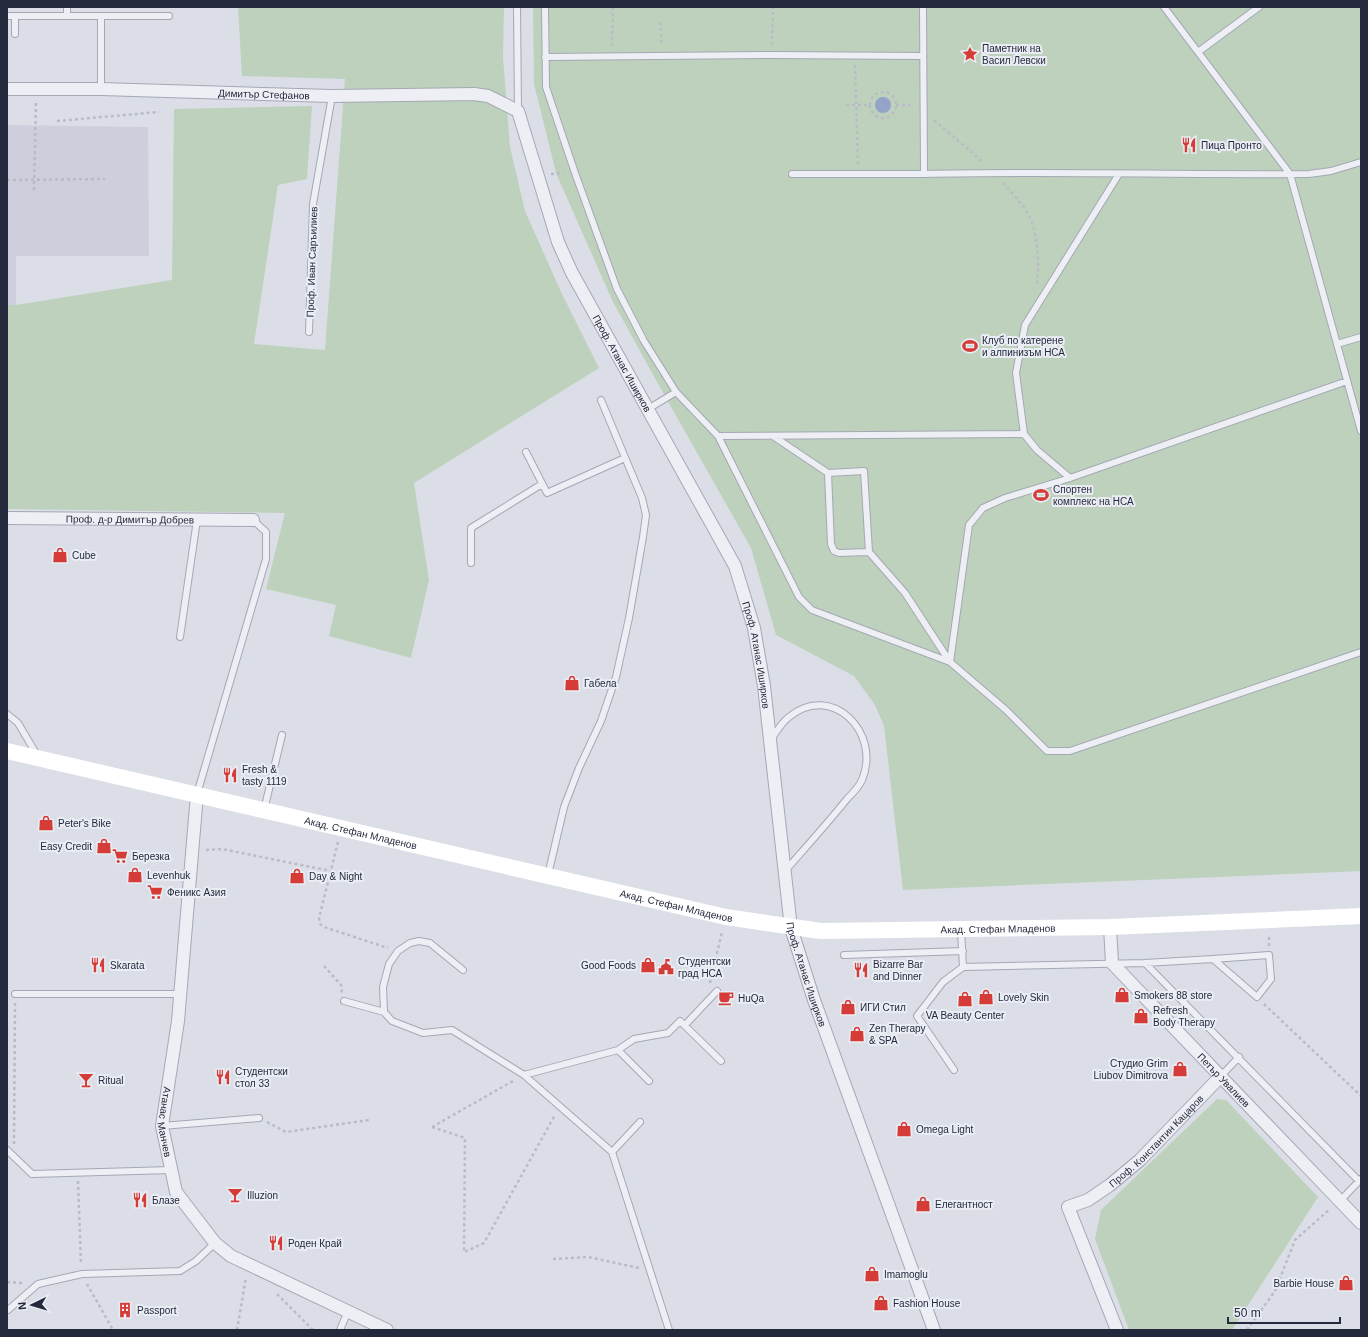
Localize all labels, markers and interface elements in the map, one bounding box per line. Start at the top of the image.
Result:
place label: Паметник на Васил Левски [982,43,1046,66]
place icon: Паметник на Васил Левски [961,45,979,63]
street label: Димитър Стефанов [218,87,310,101]
restaurant icon: Пица Пронто [1180,136,1198,154]
place label: Пица Пронто [1201,140,1262,151]
street label: Проф. Иван Саръилиев [305,206,319,318]
street label: Проф. Атанас Иширков [591,313,654,414]
place label: Клуб по катерене и алпинизъм НСА [982,335,1065,358]
sports icon: Клуб по катерене и алпинизъм НСА [961,337,979,355]
place label: Спортен комплекс на НСА [1053,484,1134,507]
sports icon: Спортен комплекс на НСА [1032,486,1050,504]
street label: Проф. д-р Димитър Добрев [66,513,194,525]
shop icon: Cube [51,546,69,564]
place label: Cube [72,550,96,561]
street label: Проф. Атанас Иширков [741,600,772,709]
shop icon: Габела [563,674,581,692]
place label: Габела [584,678,617,689]
place label: Fresh & tasty 1119 [242,764,287,787]
restaurant icon: Fresh & tasty 1119 [221,766,239,784]
shop icon: Peter's Bike [37,814,55,832]
street label: Акад. Стефан Младенов [303,814,418,851]
place label: Peter's Bike [58,818,111,829]
shop icon: Easy Credit [95,837,113,855]
place label: Easy Credit [40,841,92,852]
supermarket icon: Березка [111,847,129,865]
place label: Березка [132,851,170,862]
shop icon: Levenhuk [126,866,144,884]
shop icon: Day & Night [288,867,306,885]
place label: Levenhuk [147,870,191,881]
place label: Day & Night [309,871,363,882]
supermarket icon: Феникс Азия [146,883,164,901]
place label: Феникс Азия [167,887,226,898]
street label: Акад. Стефан Младенов [619,887,733,923]
street label: Проф. Атанас Иширков [785,922,829,1028]
street label: Акад. Стефан Младенов [940,922,1056,935]
restaurant icon: Skarata [89,956,107,974]
shop icon: Good Foods [639,956,657,974]
place label: Студентски град НСА [678,956,731,979]
public building icon: Студентски град НСА [657,958,675,976]
place label: Bizarre Bar and Dinner [873,959,924,982]
place label: Skarata [110,960,145,971]
place label: Good Foods [581,960,636,971]
restaurant icon: Bizarre Bar and Dinner [852,961,870,979]
shop icon: Smokers 88 store [1113,986,1131,1004]
shop icon: Lovely Skin [977,988,995,1006]
cafe icon: HuQa [717,989,735,1007]
shop icon: VA Beauty Center [956,990,974,1008]
place label: Smokers 88 store [1134,990,1213,1001]
place label: Lovely Skin [998,992,1049,1003]
place label: HuQa [738,993,765,1004]
shop icon: ИГИ Стил [839,998,857,1016]
place label: ИГИ Стил [860,1002,906,1013]
place label: Refresh Body Therapy [1153,1005,1215,1028]
shop icon: Refresh Body Therapy [1132,1007,1150,1025]
place label: VA Beauty Center [926,1010,1005,1021]
place label: Zen Therapy & SPA [869,1023,926,1046]
shop icon: Zen Therapy & SPA [848,1025,866,1043]
street label: Петър Увалиев [1196,1051,1252,1109]
place label: Студио Grim Liubov Dimitrova [1094,1058,1168,1081]
shop icon: Студио Grim Liubov Dimitrova [1171,1060,1189,1078]
place label: Студентски стол 33 [235,1066,288,1089]
restaurant icon: Студентски стол 33 [214,1068,232,1086]
bar icon: Ritual [77,1071,95,1089]
place label: Ritual [98,1075,124,1086]
street label: Атанас Манчев [156,1086,174,1158]
street label: Проф. Константин Кацаров [1107,1093,1205,1189]
shop icon: Omega Light [895,1120,913,1138]
place label: Omega Light [916,1124,973,1135]
bar icon: Illuzion [226,1186,244,1204]
place label: Illuzion [247,1190,278,1201]
restaurant icon: Блазе [131,1191,149,1209]
place label: Блазе [152,1195,180,1206]
shop icon: Елегантност [914,1195,932,1213]
place label: Елегантност [935,1199,993,1210]
restaurant icon: Роден Край [267,1234,285,1252]
place label: Роден Край [288,1238,342,1249]
shop icon: Imamoglu [863,1265,881,1283]
place label: Imamoglu [884,1269,928,1280]
shop icon: Barbie House [1337,1274,1355,1292]
place label: Barbie House [1273,1278,1334,1289]
north arrow [12,1285,52,1325]
shop icon: Fashion House [872,1294,890,1312]
place label: Fashion House [893,1298,961,1309]
scale bar [1228,1299,1340,1325]
text: N [16,1301,28,1310]
building icon: Passport [116,1301,134,1319]
place label: Passport [137,1305,177,1316]
text: 50 m [1234,1306,1261,1320]

